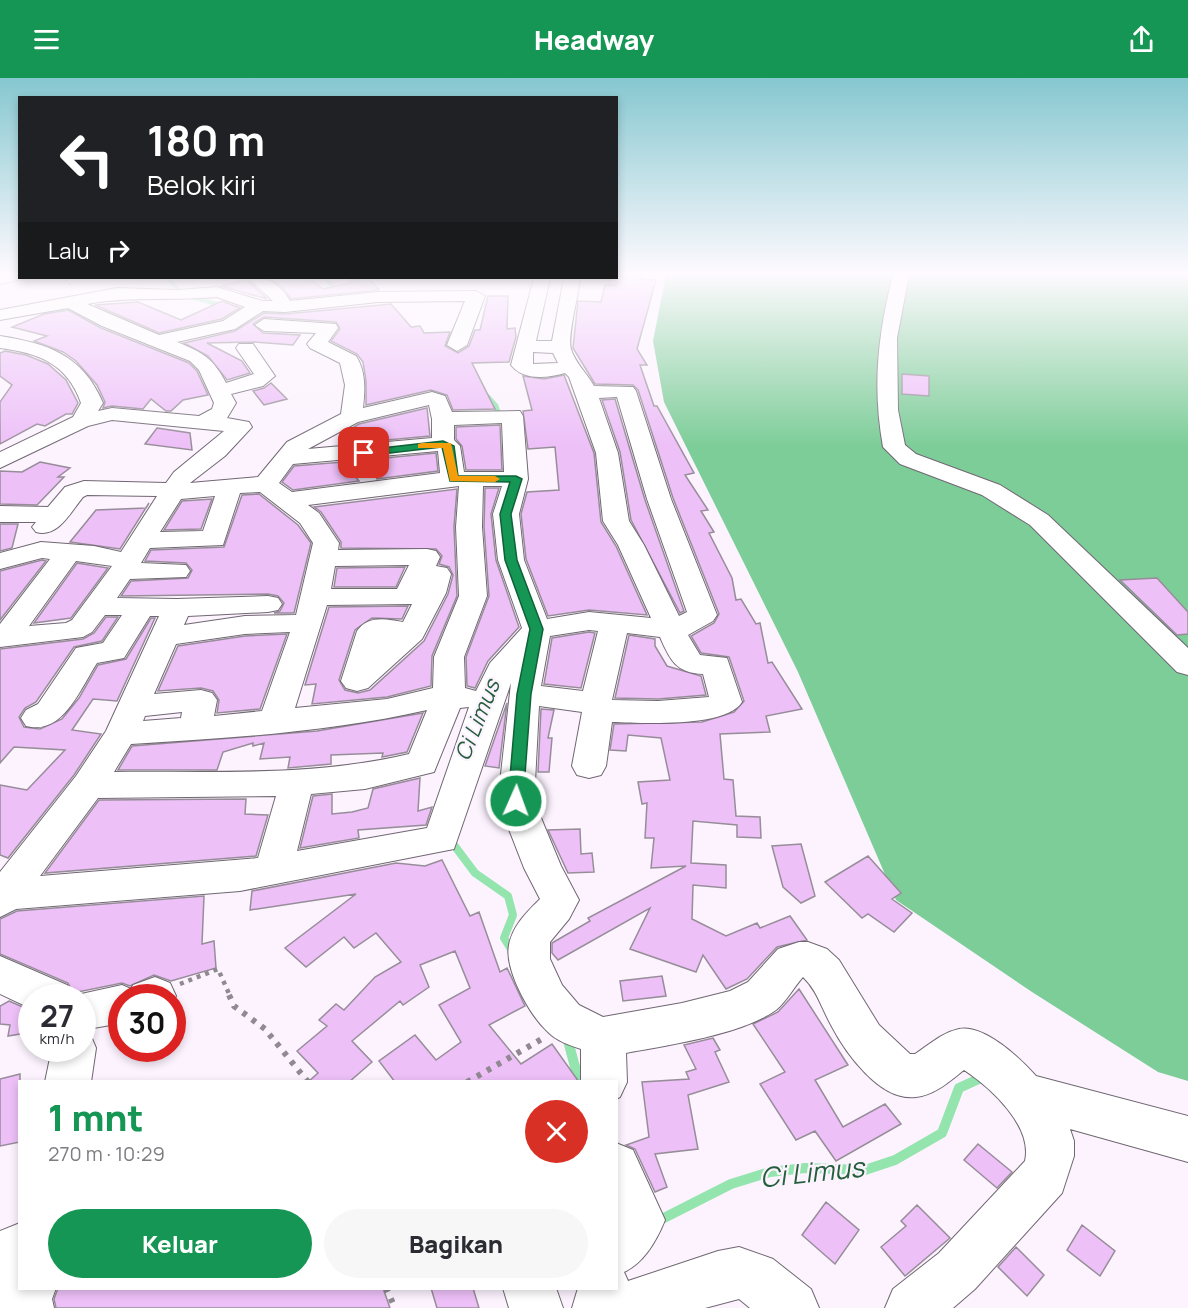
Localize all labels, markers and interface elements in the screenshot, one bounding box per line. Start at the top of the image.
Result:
text: Headway [534,21,654,58]
icon: menu [30,23,63,56]
icon: share [1125,23,1158,56]
text: 180 m [147,111,265,169]
icon: left [48,120,126,198]
text: Belok kiri [147,166,256,203]
icon: right [102,234,135,267]
text: Lalu [48,236,90,266]
pin [338,427,389,478]
icon: arrive [347,436,380,469]
water label: Ci Limus [447,674,507,765]
position arrow [484,769,548,833]
speed limit sign: 30 [108,984,186,1062]
text: 27 [40,995,74,1036]
text: km/h [40,1028,74,1049]
text: 1 mnt [48,1093,143,1142]
button: close [525,1100,588,1163]
text: 270 m · 10:29 [48,1140,165,1167]
water label: Ci Limus [758,1147,867,1195]
button: Keluar [48,1209,312,1278]
button: Bagikan [324,1209,588,1278]

